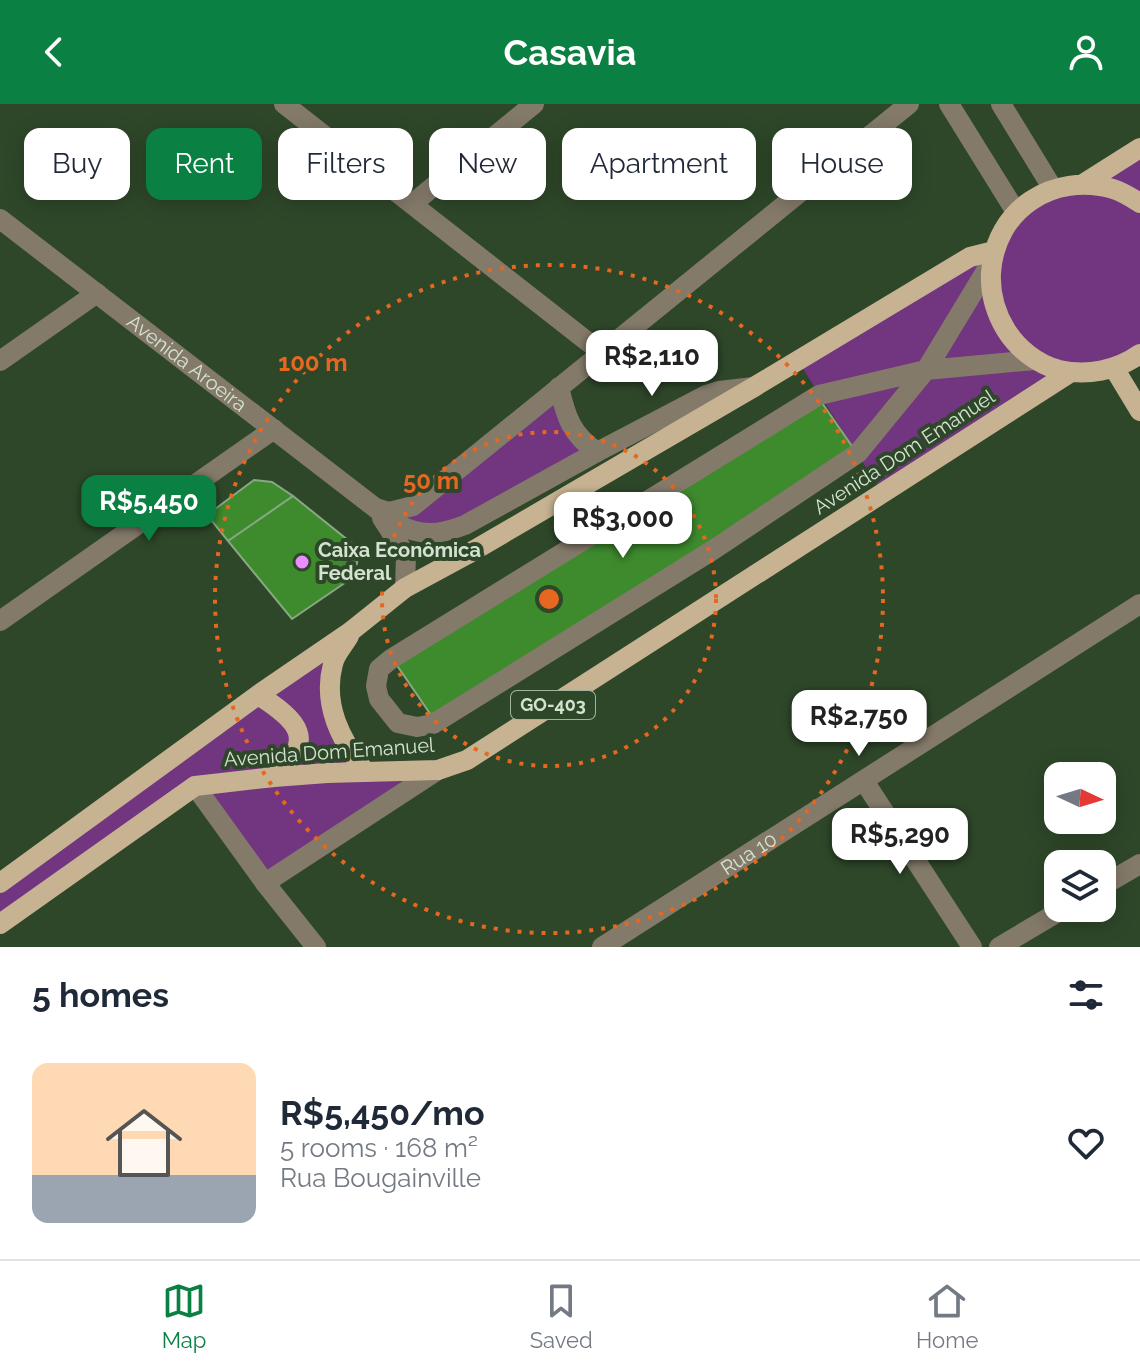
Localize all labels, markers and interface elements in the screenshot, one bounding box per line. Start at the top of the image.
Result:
icon: back [32,30,76,74]
icon: person [1064,30,1108,74]
text: Casavia [504,31,636,73]
chip: Buy [24,128,130,200]
chip: Rent [146,128,262,200]
chip: Filters [278,128,413,200]
chip: New [429,128,546,200]
chip: Apartment [562,128,756,200]
chip: House [772,128,912,200]
street label: Avenida Aroeira [122,309,252,417]
pin: R$2,110 [578,330,726,398]
text: R$2,110 [604,341,700,371]
text: 100 m [278,348,348,377]
street label: Avenida Dom Emanuel [809,384,1000,520]
text: 50 m [403,466,459,495]
pin: R$5,450 [75,475,223,543]
text: R$5,450 [99,486,199,516]
pin: R$3,000 [549,492,697,560]
text: R$3,000 [572,503,674,533]
place label: Caixa Econômica Federal [318,538,481,585]
marker: Caixa Econômica Federal [293,553,311,571]
centre of rings [535,585,563,613]
pin: R$2,750 [785,690,933,758]
road number: GO-403 [511,691,595,719]
text: R$2,750 [810,701,908,731]
street label: Avenida Dom Emanuel [223,733,436,771]
north arrow [1044,762,1116,834]
map controls [1044,762,1116,922]
pin: R$5,290 [826,808,974,876]
text: R$5,290 [850,819,950,849]
street label: Rua 10 [716,827,781,880]
button: layers [1044,850,1116,922]
icon: filters [1064,973,1108,1017]
text: 5 homes [32,975,169,1015]
text: R$5,450/mo [280,1093,485,1133]
icon: home [96,1095,192,1191]
icon: heart [1064,1121,1108,1165]
text: 5 rooms · 168 m² [280,1133,478,1163]
text: Rua Bougainville [280,1163,481,1193]
tab: Map [162,1279,206,1353]
tab: Saved [530,1279,593,1353]
tab: Home [916,1279,978,1353]

